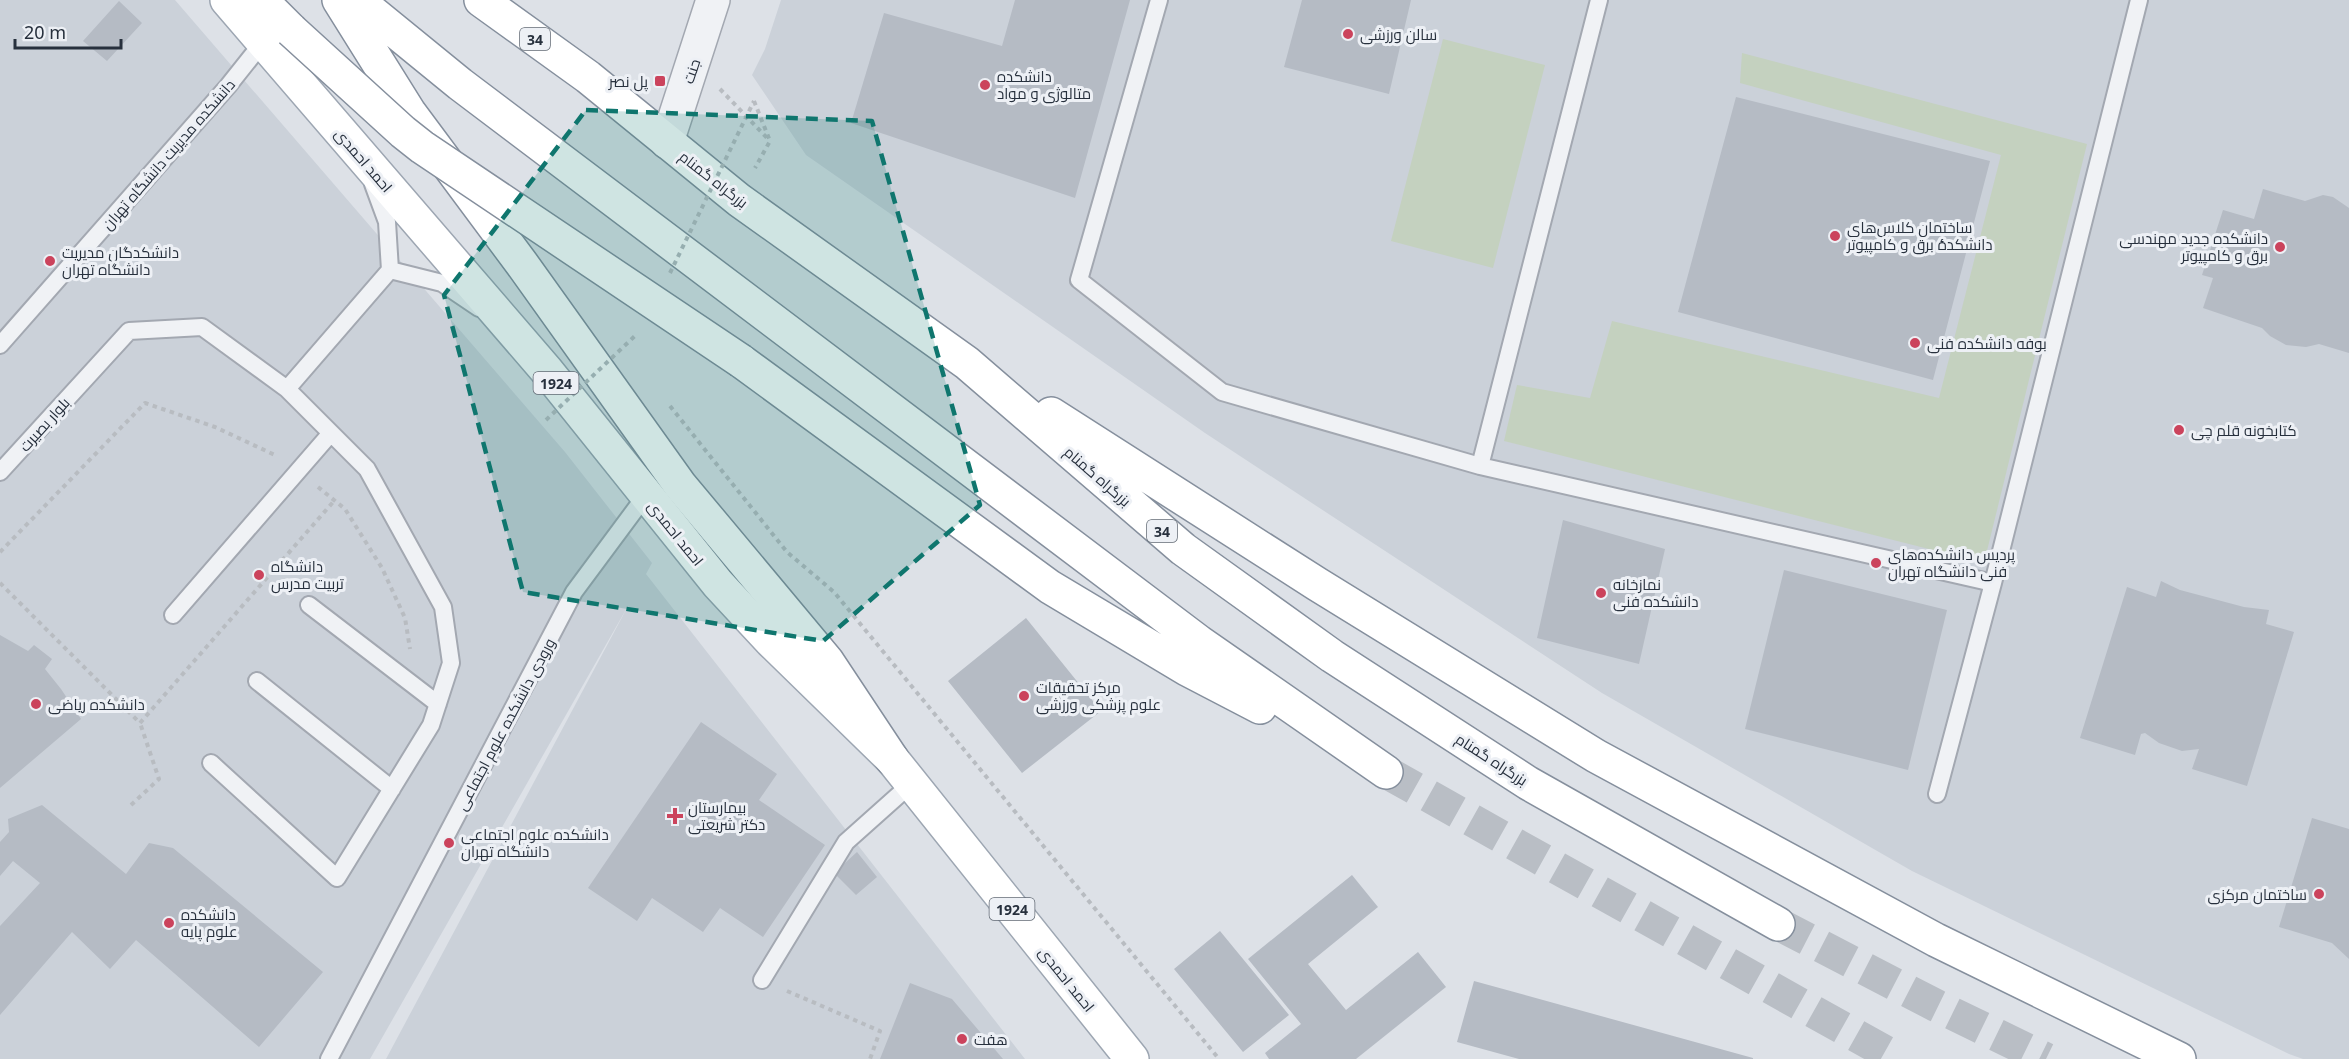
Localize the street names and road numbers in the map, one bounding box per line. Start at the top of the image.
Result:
road number: 34 [520,28,550,50]
street label: جنت [678,56,704,86]
street label: دانشکده مدیریت دانشگاه تهران [97,74,240,234]
street label: احمد احمدی [330,124,397,197]
street label: بزرگراه گمنام [675,146,753,213]
road number: 1924 [534,372,578,394]
street label: بلوار بصیرت [14,393,74,455]
street label: بزرگراه گمنام [1060,441,1136,511]
street label: احمد احمدی [643,496,708,570]
road number: 34 [1147,520,1177,542]
street label: ورودی دانشکده علوم اجتماعی [451,634,560,814]
street label: بزرگراه گمنام [1452,728,1532,791]
road number: 1924 [990,898,1034,920]
street label: احمد احمدی [1034,942,1099,1016]

